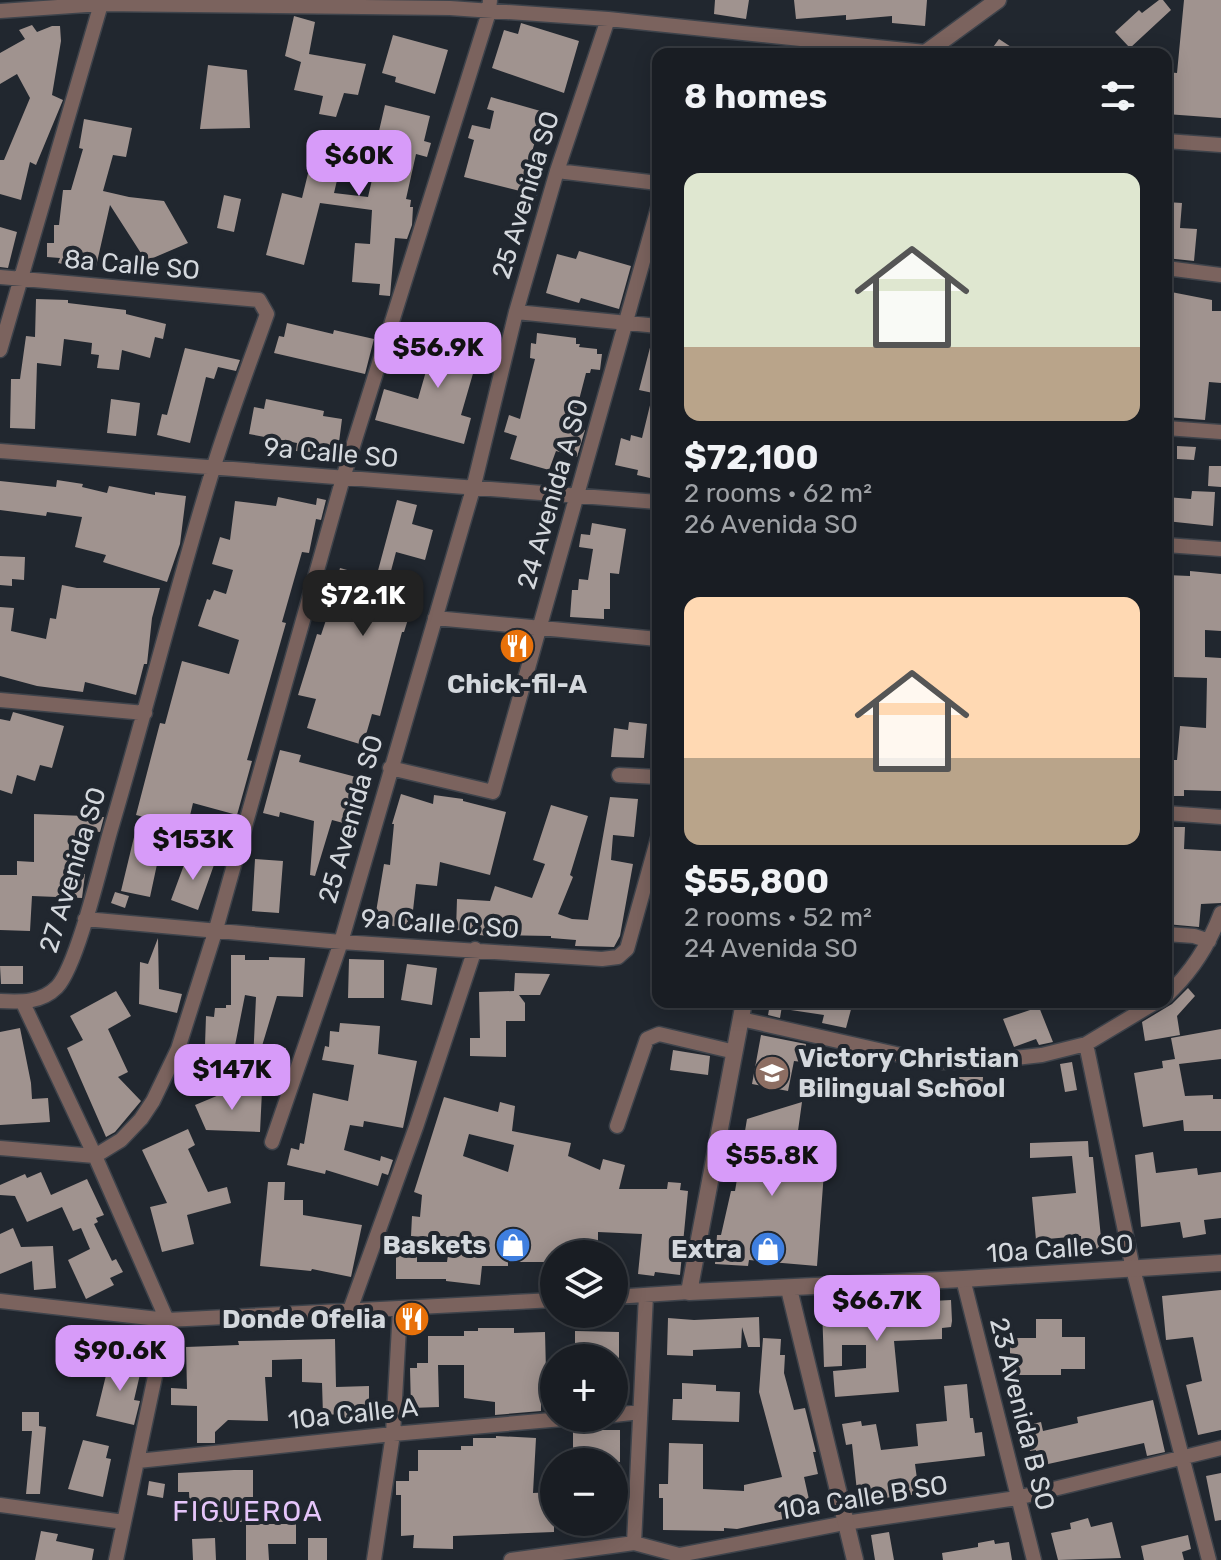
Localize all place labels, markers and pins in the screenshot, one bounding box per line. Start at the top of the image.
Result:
pin: $60K [312,130,406,198]
pin: $56.9K [373,322,503,390]
pin: $72.1K [298,570,428,638]
restaurant icon: Chick-fil-A [498,627,536,665]
place label: Chick-fil-A [447,669,587,700]
pin: $153K [137,814,249,882]
place label: Victory Christian Bilingual School [798,1043,1019,1104]
pin: $147K [176,1044,288,1112]
school or university icon: Victory Christian Bilingual School [753,1054,791,1092]
pin: $55.8K [707,1130,837,1198]
shop icon: Baskets [494,1226,532,1264]
place label: Baskets [382,1230,487,1261]
shop icon: Extra [749,1230,787,1268]
place label: Extra [671,1234,742,1265]
pin: $66.7K [812,1275,942,1343]
restaurant icon: Donde Ofelia [393,1300,431,1338]
place label: Donde Ofelia [222,1304,386,1335]
pin: $90.6K [55,1325,185,1393]

